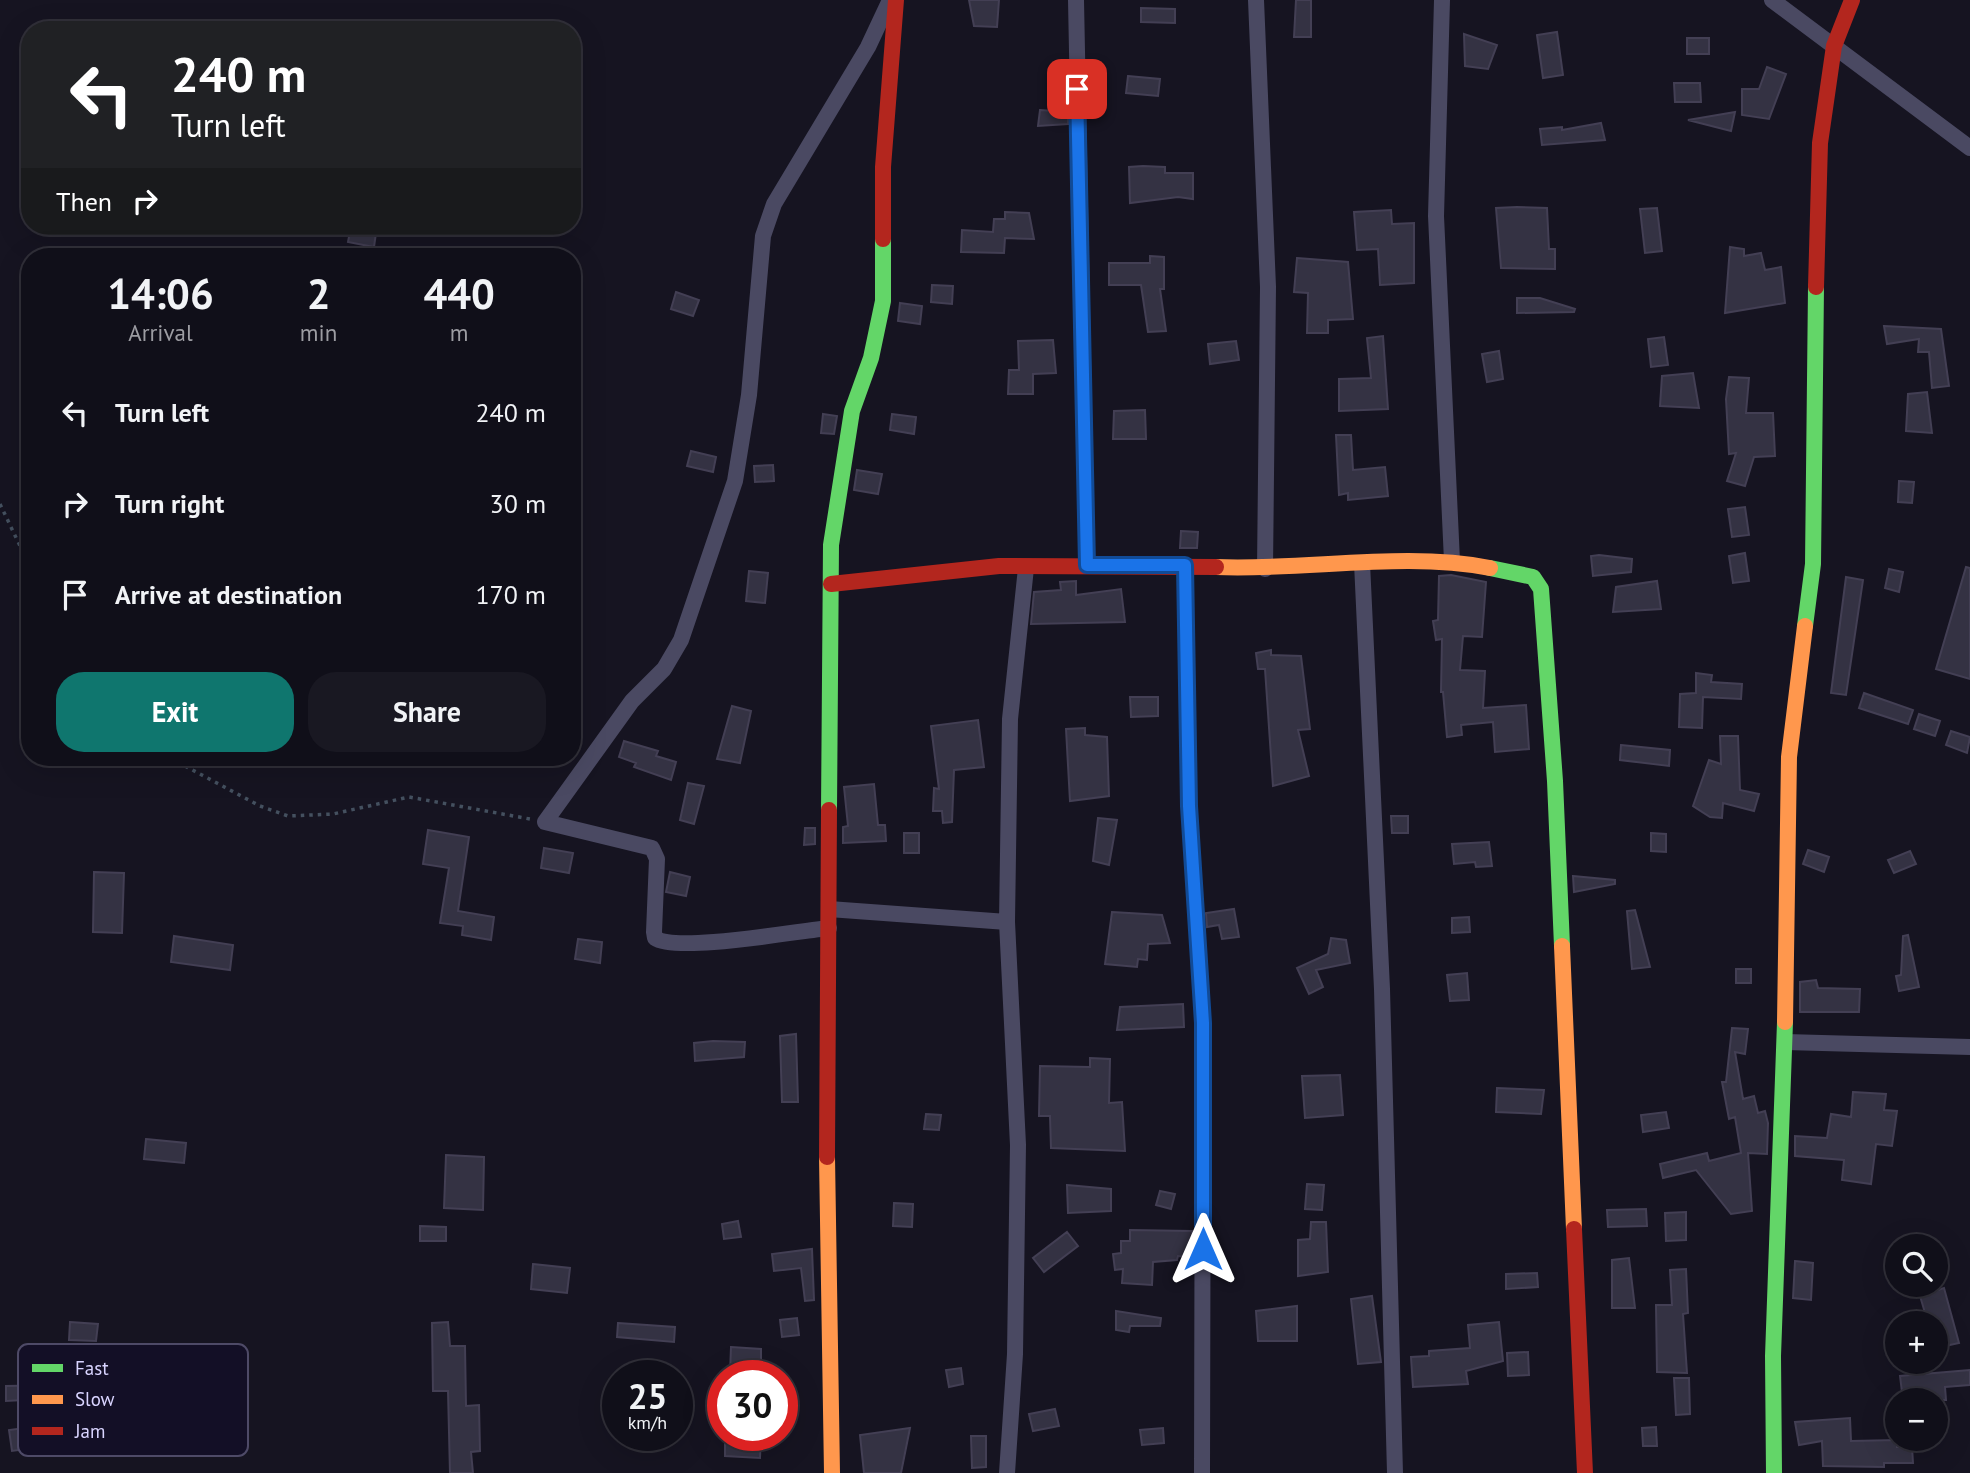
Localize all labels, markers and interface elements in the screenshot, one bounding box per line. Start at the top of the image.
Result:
text: 240 m [171,42,306,106]
icon: left [56,49,147,140]
pin [1047,59,1107,119]
icon: arrive [1058,70,1096,108]
text: Turn left [171,104,286,146]
icon: right [126,182,164,220]
text: Then [56,185,112,218]
text: 14:06 [107,266,214,321]
text: 2 [307,266,330,321]
text: 440 [423,266,495,321]
text: Arrival [128,318,193,347]
text: min [300,318,337,347]
text: m [450,318,468,347]
icon: left [56,394,94,432]
text: Turn left [115,396,209,429]
text: 240 m [475,396,546,429]
icon: right [56,485,94,523]
text: Turn right [115,487,224,520]
text: 30 m [490,487,546,520]
icon: arrive [56,576,94,614]
text: Arrive at destination [115,578,342,611]
text: 170 m [475,578,546,611]
button: Exit [56,672,294,752]
button: Share [308,672,546,752]
position arrow [1166,1212,1240,1286]
map controls [1885,1234,1948,1451]
button: search [1885,1234,1948,1297]
button: + [1885,1311,1948,1374]
legend [18,1344,248,1456]
text: Fast [75,1356,109,1380]
speed limit sign: 30 [707,1360,798,1451]
text: 25 [628,1373,667,1419]
text: Slow [75,1387,115,1411]
button: − [1885,1388,1948,1451]
text: km/h [628,1411,667,1434]
text: Jam [74,1419,105,1443]

